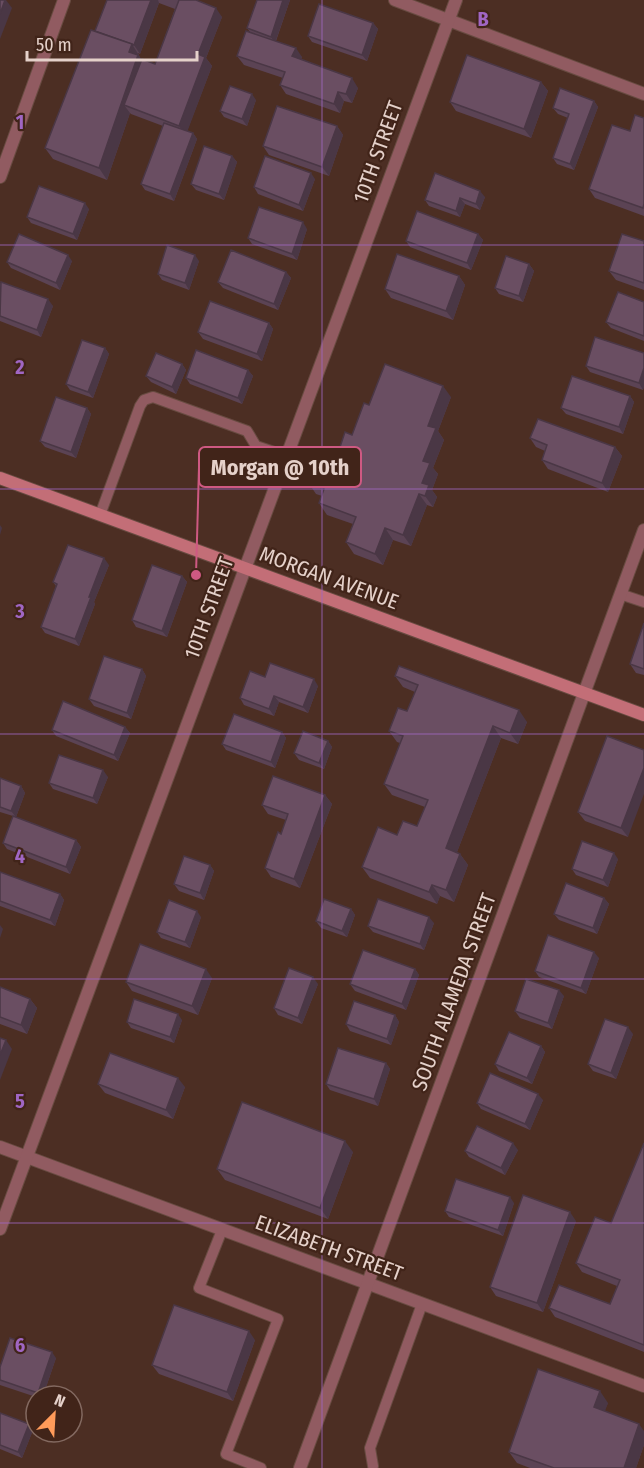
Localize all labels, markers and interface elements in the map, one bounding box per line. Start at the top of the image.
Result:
text: B [477,7,489,31]
scale bar [27,24,196,62]
text: 50 m [36,34,72,56]
street label: 10TH STREET [348,97,409,206]
text: 1 [16,110,24,134]
text: 2 [14,355,25,379]
callout: Morgan @ 10th [199,447,361,487]
text: Morgan @ 10th [211,454,349,481]
street label: MORGAN AVENUE [256,541,402,615]
street label: 10TH STREET [179,553,240,662]
text: 3 [14,599,25,623]
text: 4 [15,844,25,868]
street label: SOUTH ALAMEDA STREET [406,890,502,1094]
text: 5 [15,1089,25,1113]
street label: ELIZABETH STREET [252,1209,406,1287]
text: 6 [15,1333,25,1357]
north arrow [24,1384,84,1444]
text: N [52,1390,68,1411]

